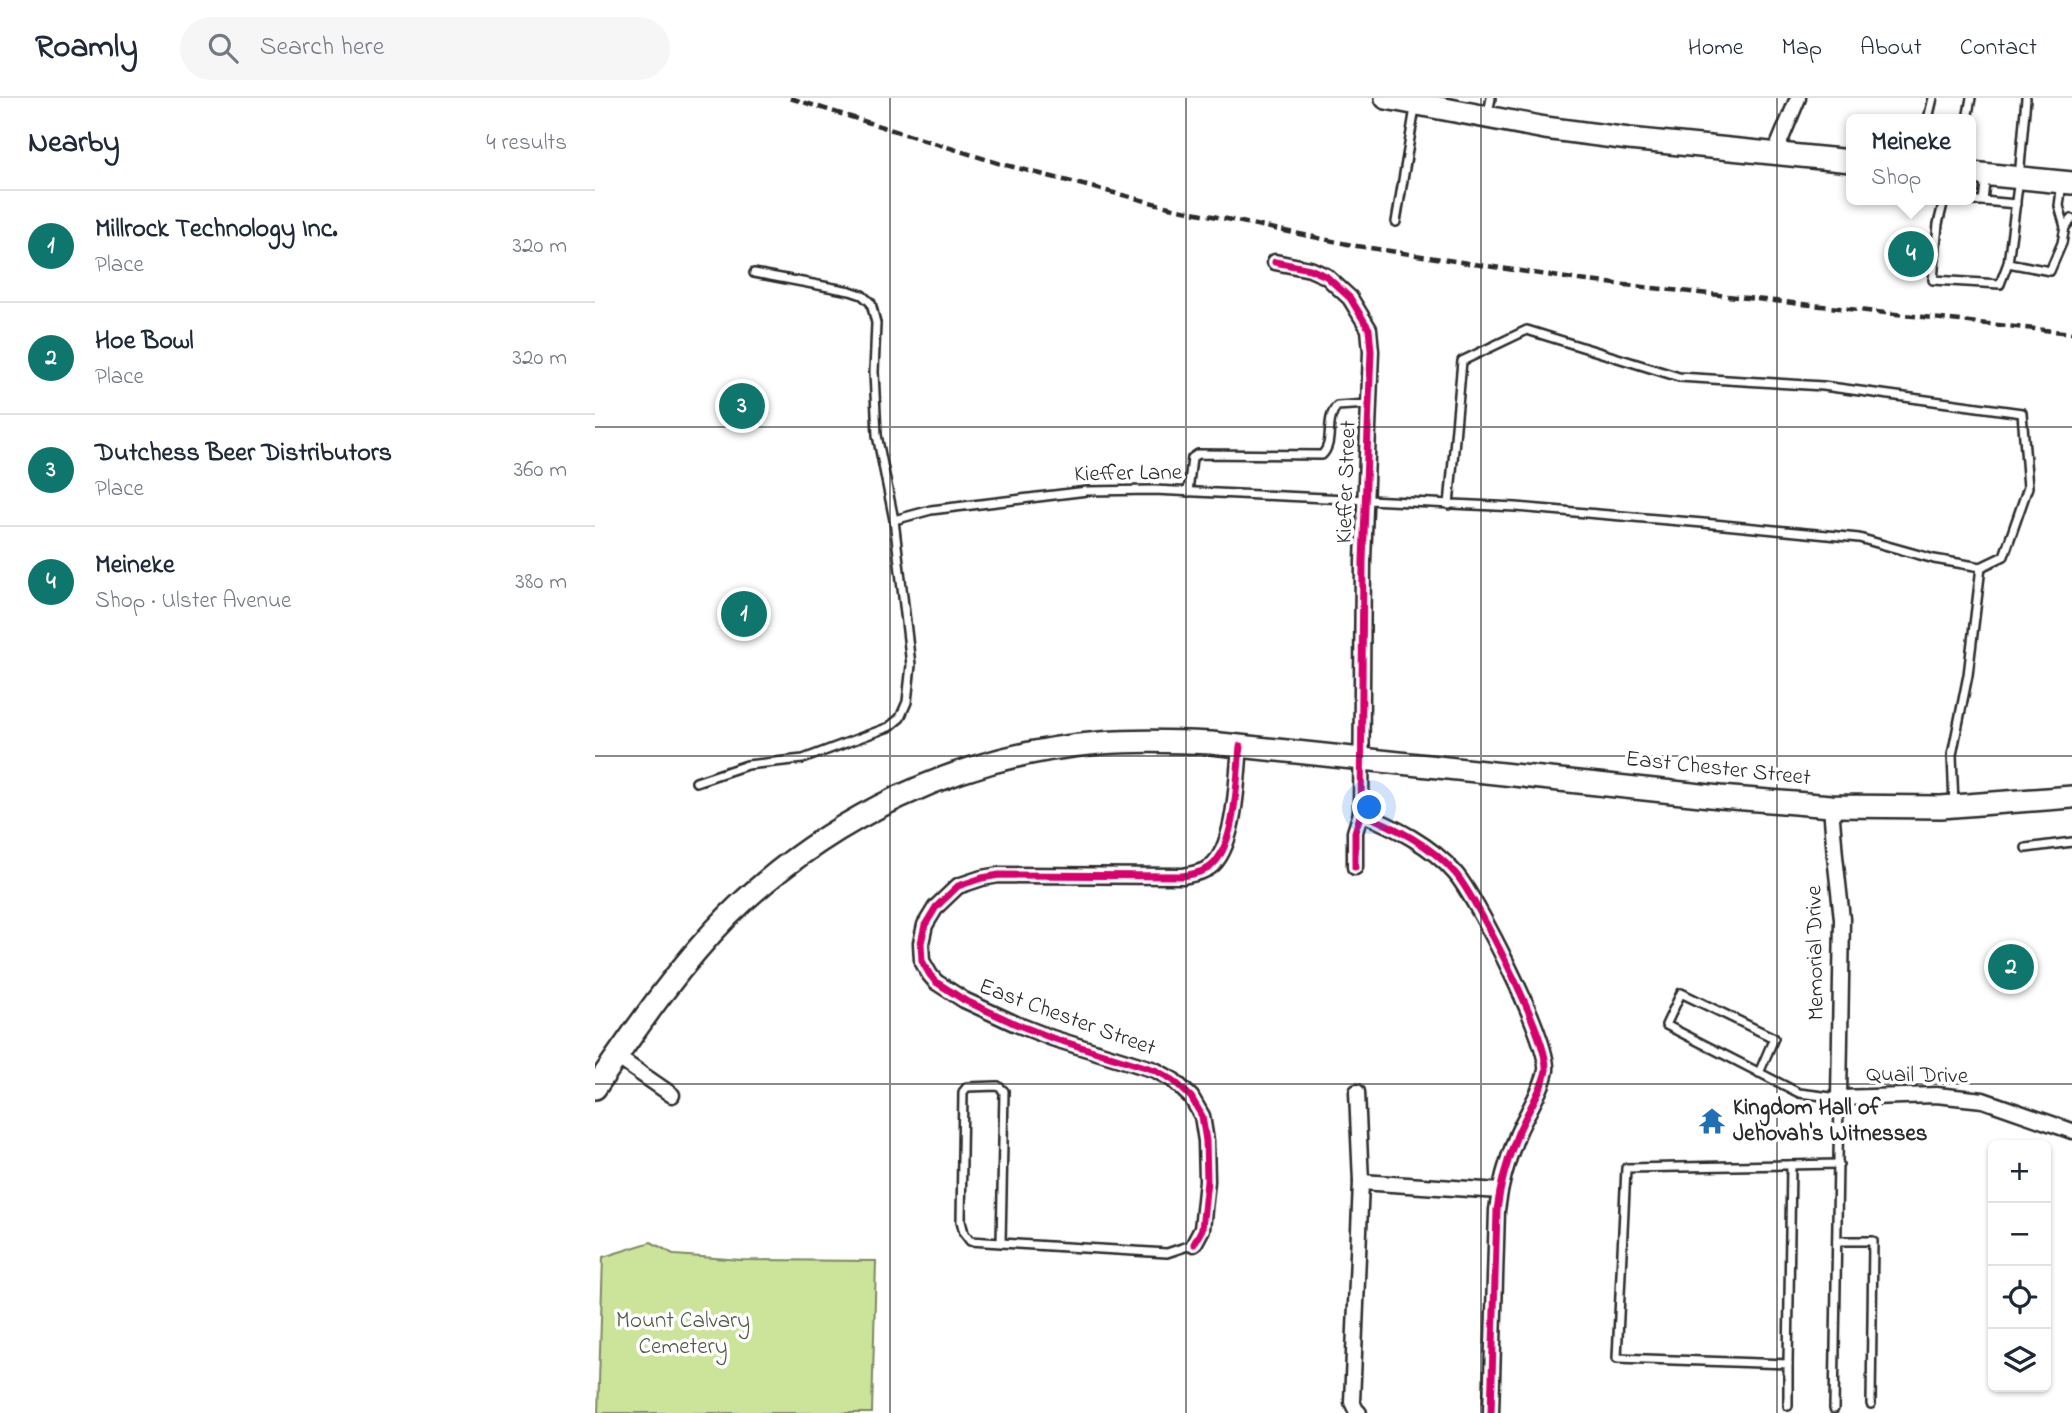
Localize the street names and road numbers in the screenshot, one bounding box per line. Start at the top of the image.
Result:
street label: Kieffer Street [1328,420,1366,544]
street label: Kieffer Lane [1074,457,1183,491]
street label: East Chester Street [1624,743,1812,795]
street label: Memorial Drive [1798,884,1834,1021]
street label: East Chester Street [974,971,1160,1065]
street label: Quail Drive [1866,1059,1969,1093]

